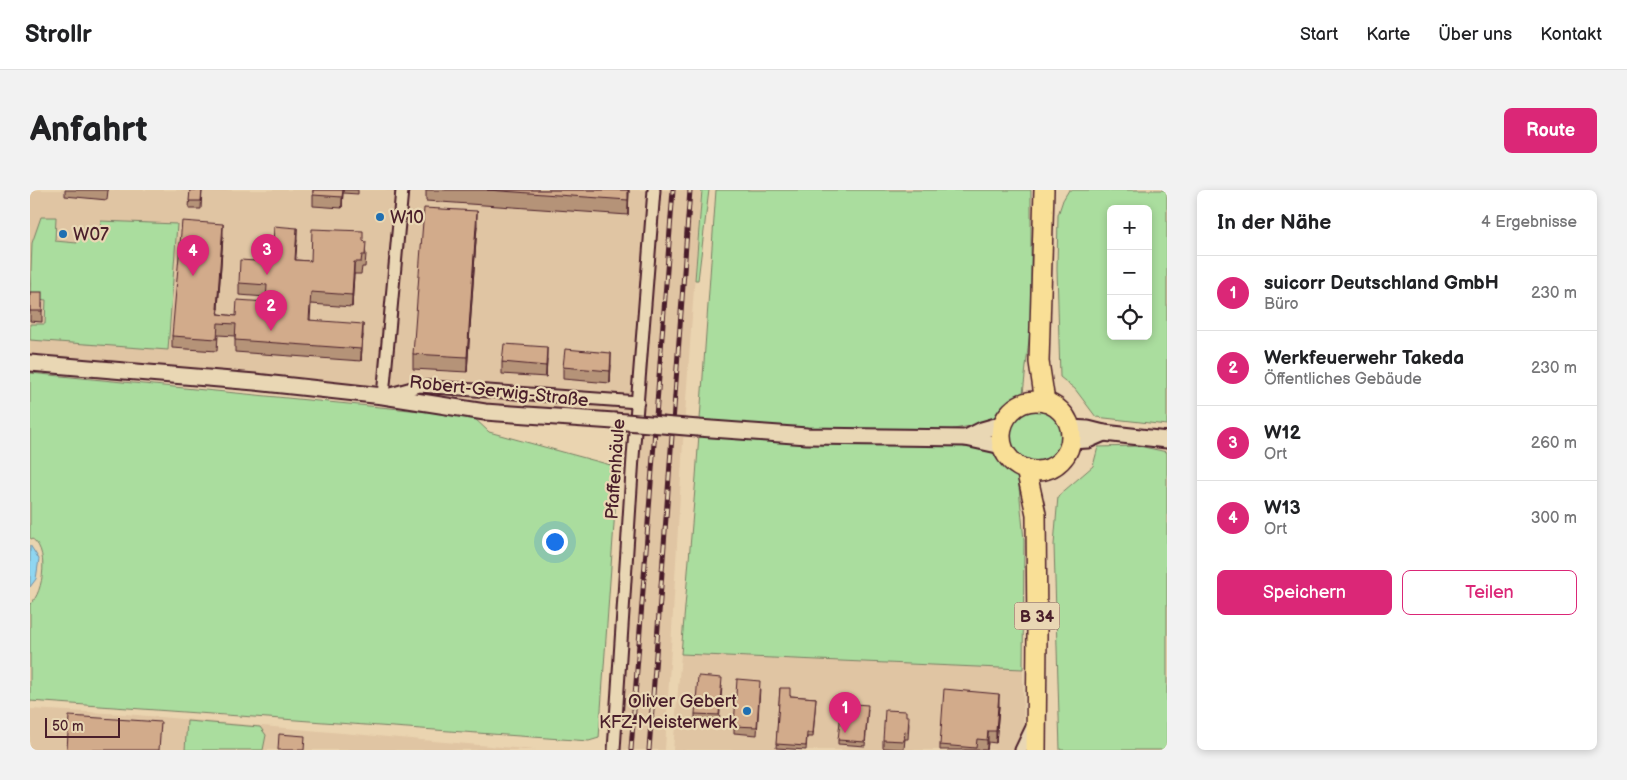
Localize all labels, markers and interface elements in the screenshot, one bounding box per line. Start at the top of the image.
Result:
text: Strollr [25,20,92,49]
text: Start [1300,24,1338,45]
text: Karte [1366,24,1410,45]
text: Über uns [1438,24,1512,45]
text: Kontakt [1540,24,1602,45]
button: Route [1504,108,1597,153]
text: Anfahrt [30,109,148,152]
map controls [1107,205,1152,340]
button: + [1107,205,1152,250]
place label: W10 [390,207,424,228]
text: In der Nähe [1217,210,1331,235]
marker: W10 [374,211,386,223]
text: 4 Ergebnisse [1481,213,1577,232]
place label: W07 [73,224,109,245]
marker: W07 [57,228,69,240]
pin: 3 [251,234,283,275]
pin: 4 [177,235,209,276]
button: − [1107,250,1152,295]
text: suicorr Deutschland GmbH [1264,272,1499,295]
text: 1 [1230,284,1236,303]
text: 230 m [1531,284,1577,303]
pin: 2 [255,290,287,331]
button: locate [1107,295,1152,340]
text: Büro [1264,295,1299,314]
text: Werkfeuerwehr Takeda [1264,347,1464,370]
text: 2 [1228,359,1238,378]
text: 230 m [1531,359,1577,378]
text: Öffentliches Gebäude [1264,370,1422,389]
street label: Robert-Gerwig-Straße [408,372,590,411]
street label: Pfaffenhäule [602,418,630,520]
text: W12 [1264,422,1301,445]
text: 3 [1228,434,1238,453]
text: 260 m [1531,434,1577,453]
text: Ort [1264,445,1287,464]
text: W13 [1264,497,1301,520]
text: 4 [1228,509,1238,528]
text: 300 m [1531,509,1577,528]
text: Ort [1264,520,1287,539]
your location [542,529,568,555]
button: Speichern [1217,570,1392,615]
button: Teilen [1402,570,1577,615]
road number: B 34 [1014,602,1060,630]
place label: Oliver Gebert KFZ-Meisterwerk [599,691,737,733]
pin: 1 [829,692,861,733]
marker: Oliver Gebert KFZ-Meisterwerk [741,705,753,717]
scale bar [45,715,120,738]
text: 50 m [52,718,84,735]

